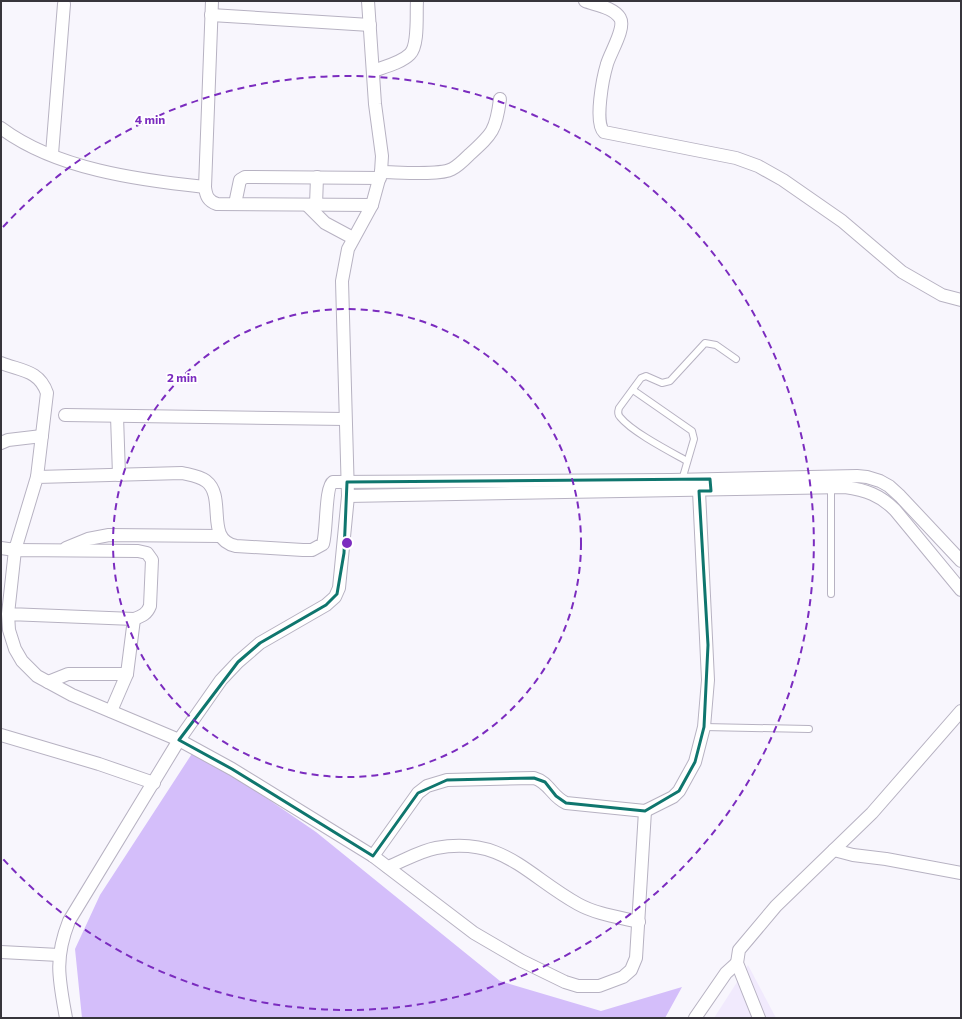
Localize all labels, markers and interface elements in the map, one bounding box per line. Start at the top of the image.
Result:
text: 4 min [135,112,165,126]
text: 2 min [167,370,197,384]
centre of rings [340,536,354,550]

